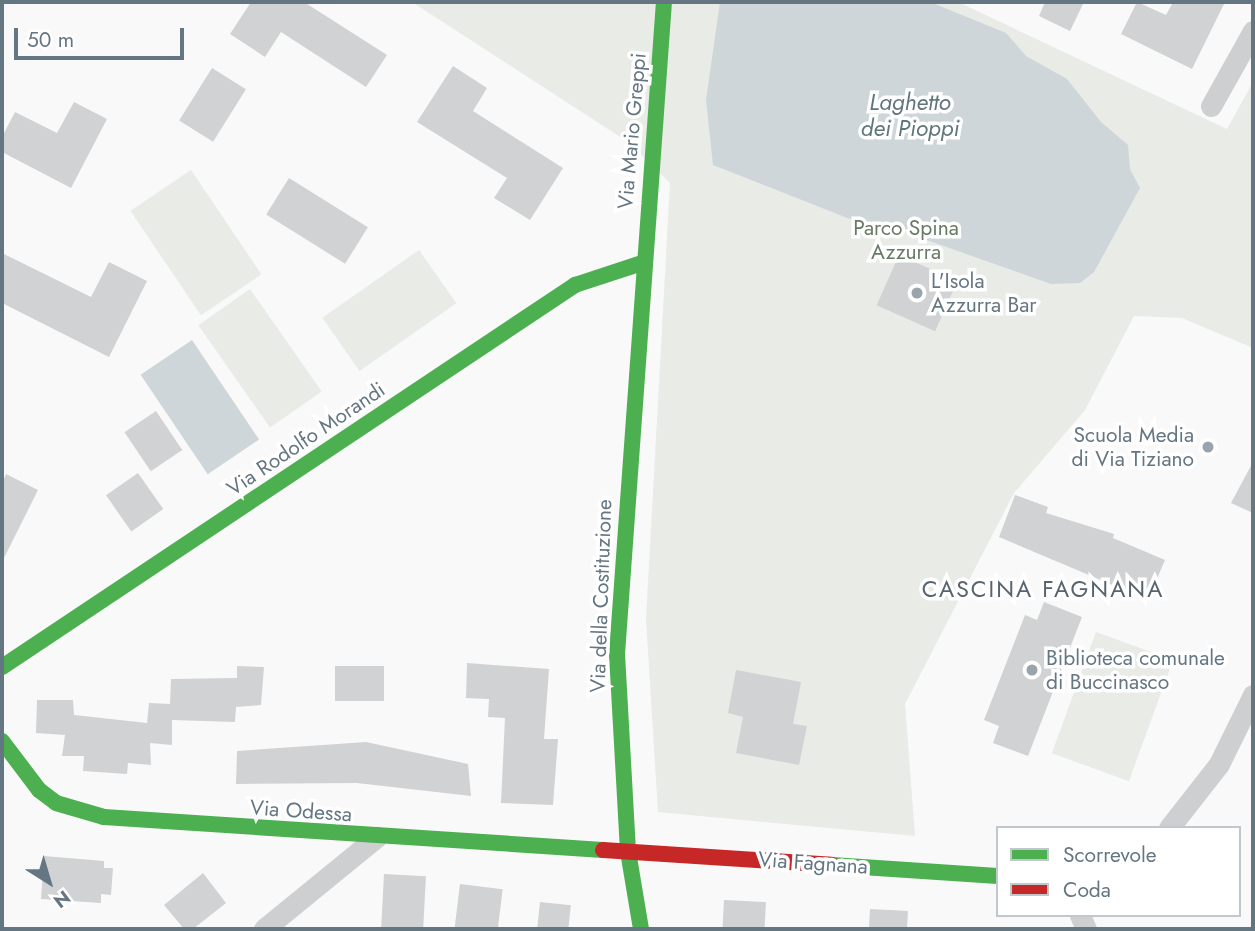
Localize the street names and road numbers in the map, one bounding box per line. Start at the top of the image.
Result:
street label: Via Mario Greppi [613,52,651,210]
street label: Via Rodolfo Morandi [222,377,390,501]
street label: Via della Costituzione [585,499,617,693]
street label: Via Odessa [249,795,353,827]
street label: Via Fagnana [757,847,869,879]

